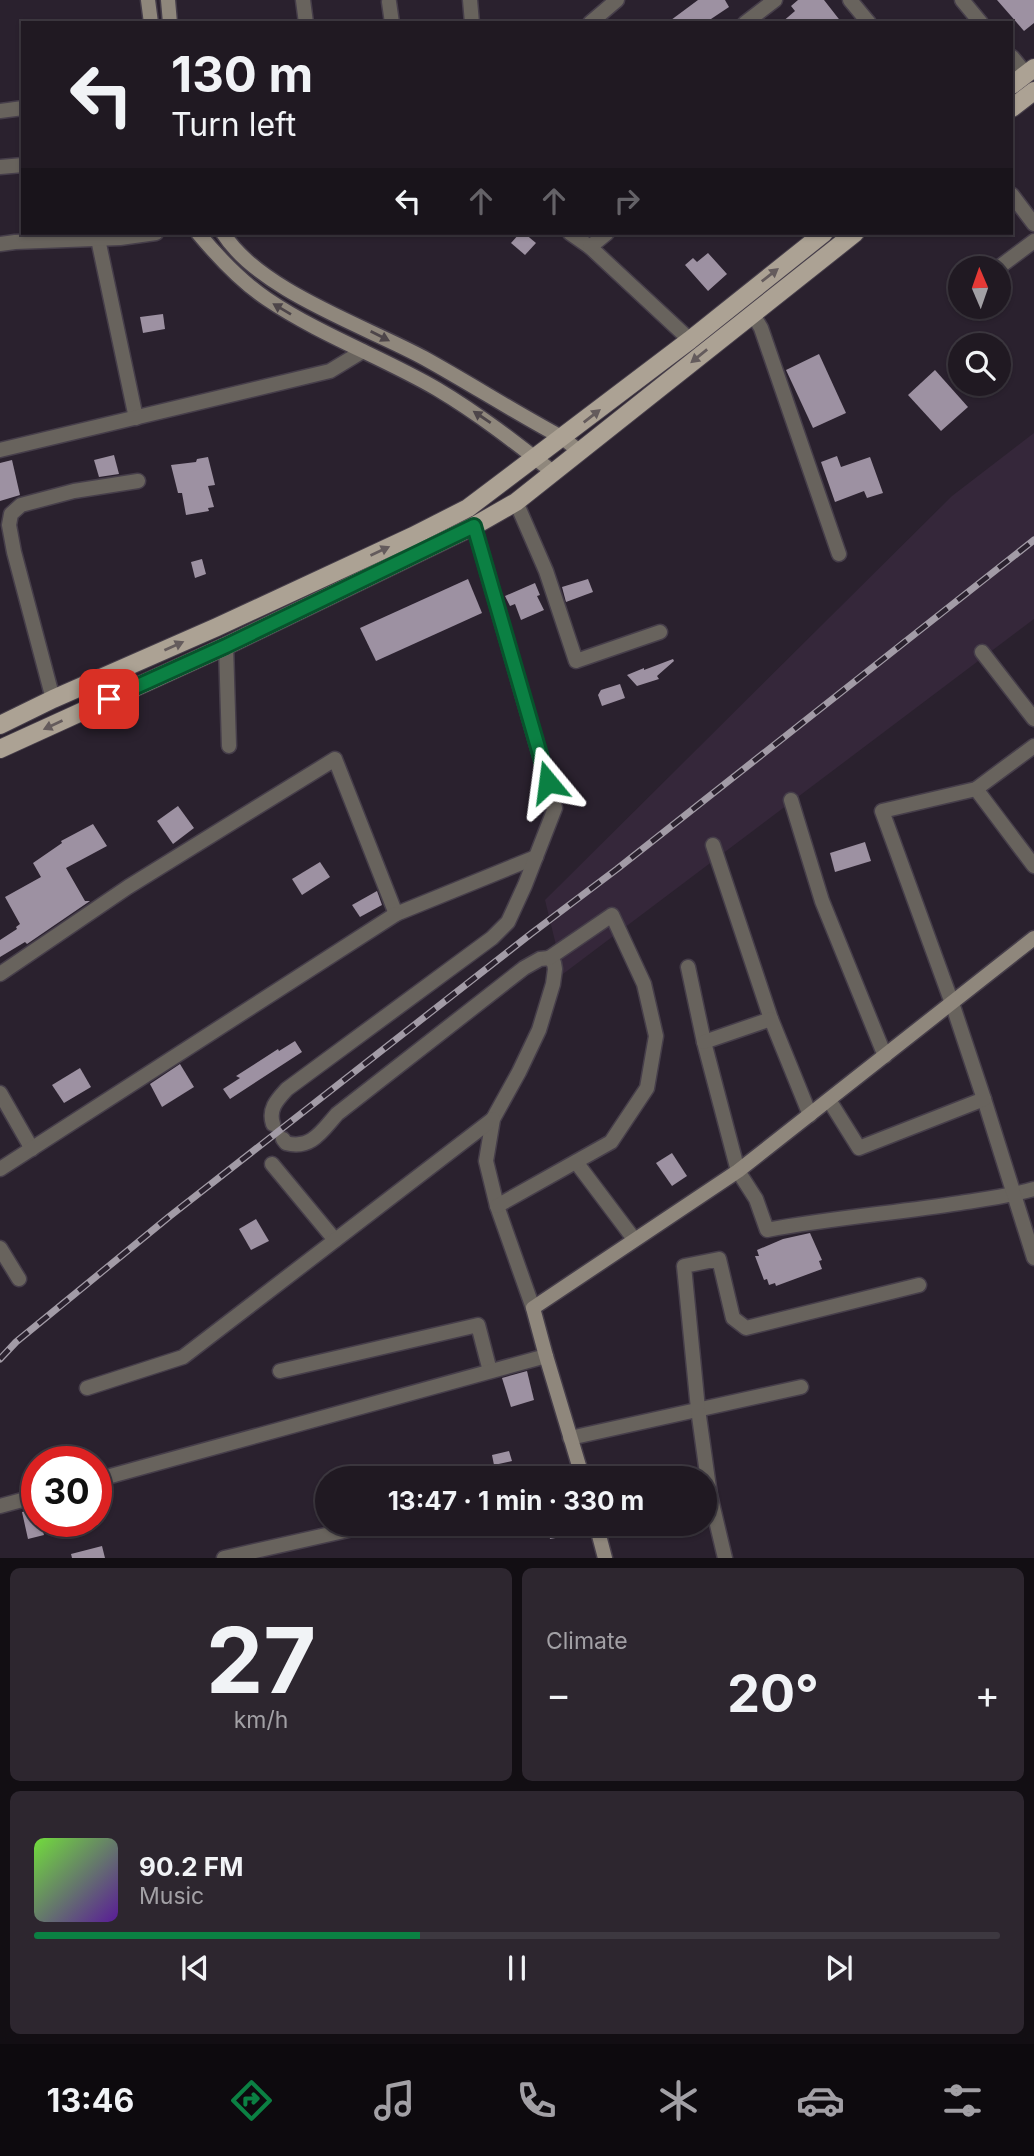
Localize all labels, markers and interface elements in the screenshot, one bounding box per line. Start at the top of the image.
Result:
text: 130 m [171,45,313,104]
icon: left [56,49,147,140]
text: Turn left [171,105,296,144]
icon: left [389,182,427,220]
icon: ahead [462,182,500,220]
icon: ahead [535,182,573,220]
icon: right [608,182,646,220]
north arrow [948,256,1012,318]
map controls [948,256,1011,396]
one-way arrow [761,267,779,282]
one-way arrow [273,302,292,315]
one-way arrow [370,330,390,341]
button: search [948,333,1011,396]
one-way arrow [691,348,708,363]
one-way arrow [582,408,600,423]
one-way arrow [472,411,492,424]
one-way arrow [370,546,391,557]
one-way arrow [163,640,184,651]
pin [79,669,139,729]
icon: arrive [90,680,128,718]
one-way arrow [42,720,63,731]
position arrow [511,745,585,819]
speed limit sign: 30 [21,1446,112,1537]
text: 13:47 · 1 min · 330 m [388,1485,644,1516]
text: 27 [206,1605,316,1715]
text: Climate [546,1627,628,1655]
text: 20° [727,1662,819,1725]
text: − [546,1671,571,1717]
text: + [975,1671,1000,1717]
text: km/h [234,1706,288,1734]
text: 90.2 FM [139,1851,243,1882]
text: Music [139,1882,204,1910]
icon: previous [176,1949,214,1987]
icon: pause [498,1949,536,1987]
icon: next [820,1949,858,1987]
icon: directions [227,2076,276,2125]
icon: music [370,2076,419,2125]
icon: phone [512,2076,561,2125]
icon: climate [654,2076,703,2125]
icon: car [796,2076,845,2125]
icon: filters [938,2076,987,2125]
text: 13:46 [47,2081,134,2120]

